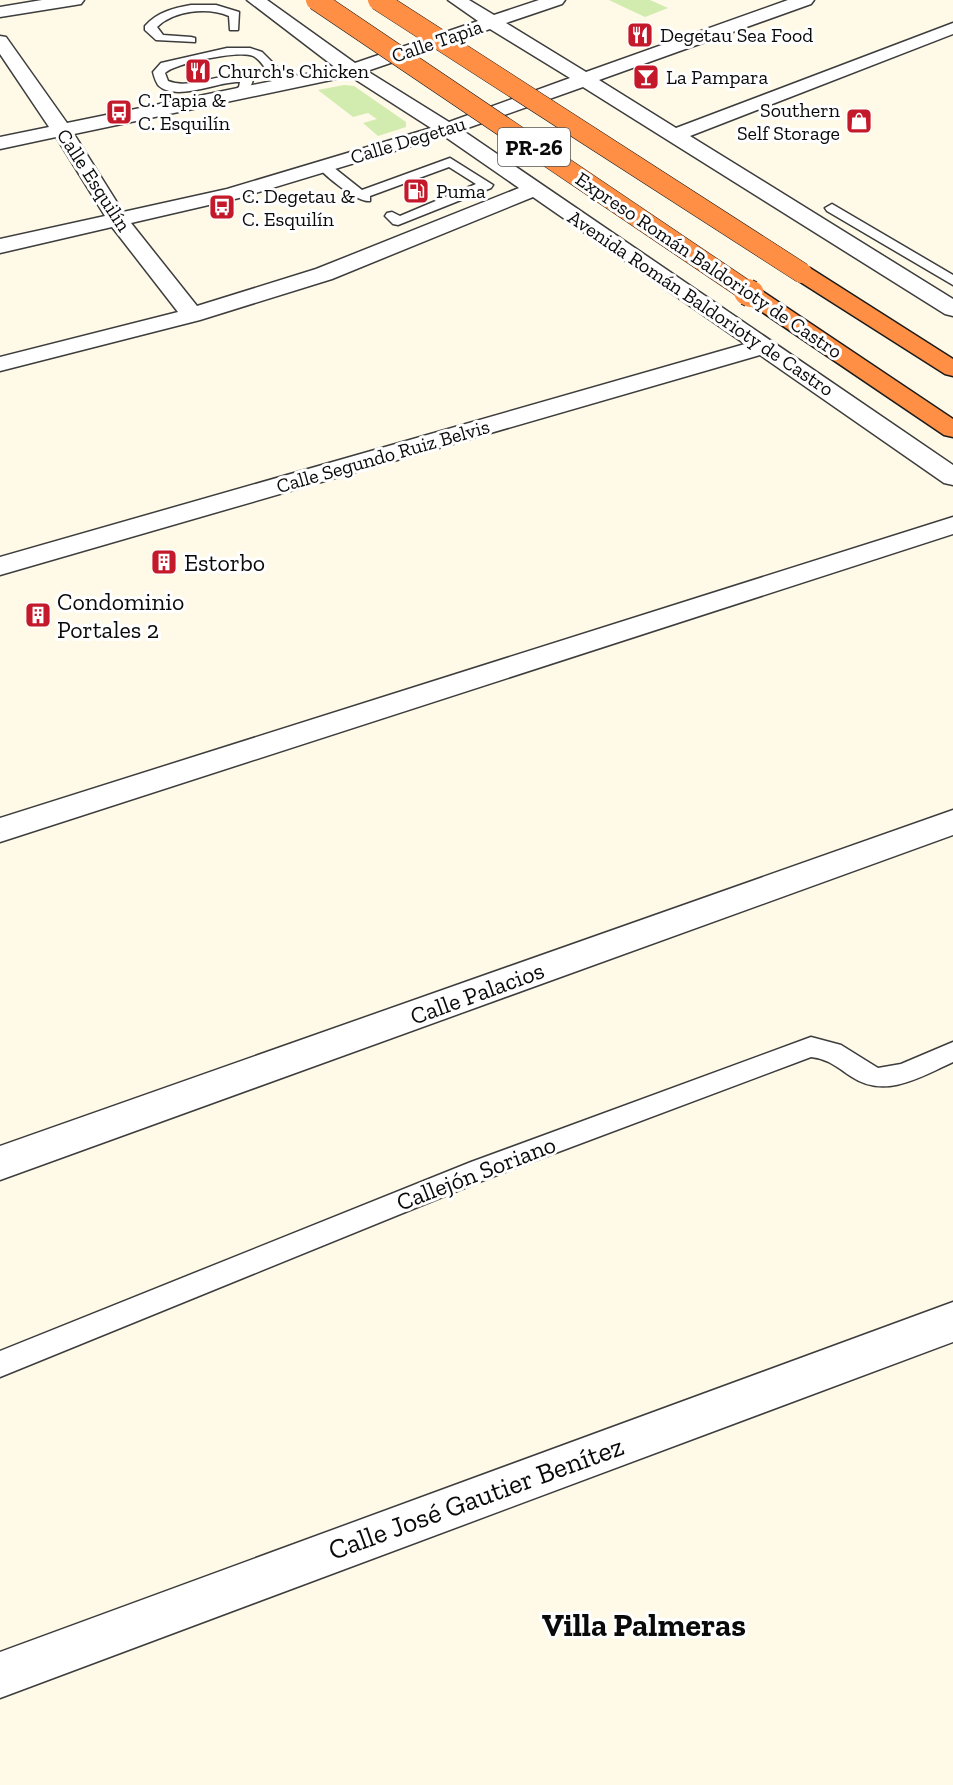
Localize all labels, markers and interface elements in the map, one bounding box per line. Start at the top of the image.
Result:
street label: Calle Tapia [388,14,486,68]
restaurant icon: Degetau Sea Food [625,20,655,50]
place label: Degetau Sea Food [660,23,813,47]
restaurant icon: Church's Chicken [183,56,213,86]
place label: Church's Chicken [218,59,369,83]
bar icon: La Pampara [631,62,661,92]
place label: La Pampara [666,65,768,89]
place label: C. Tapia & C. Esquilín [138,88,231,135]
bus stop icon: C. Tapia & C. Esquilín [104,97,134,127]
place label: Southern Self Storage [737,98,841,145]
shop icon: Southern Self Storage [844,106,874,136]
street label: Calle Degetau [347,111,469,169]
street label: Calle Esquilín [52,124,136,236]
road number: PR-26 [498,128,570,166]
street label: Expreso Román Baldorioty de Castro [571,167,847,363]
fuel station icon: Puma [401,176,431,206]
place label: Puma [436,179,486,203]
place label: C. Degetau & C. Esquilín [242,184,355,231]
bus stop icon: C. Degetau & C. Esquilín [207,192,237,222]
street label: Avenida Román Baldorioty de Castro [564,205,838,401]
street label: Calle Segundo Ruiz Belvis [274,414,492,498]
building icon: Estorbo [149,547,179,577]
place label: Estorbo [184,548,265,577]
place label: Condominio Portales 2 [57,587,184,644]
building icon: Condominio Portales 2 [23,600,53,630]
street label: Calle Palacios [406,955,548,1031]
street label: Callejón Soriano [392,1129,560,1217]
street label: Calle José Gautier Benítez [324,1429,628,1567]
district label: Villa Palmeras [542,1606,746,1644]

